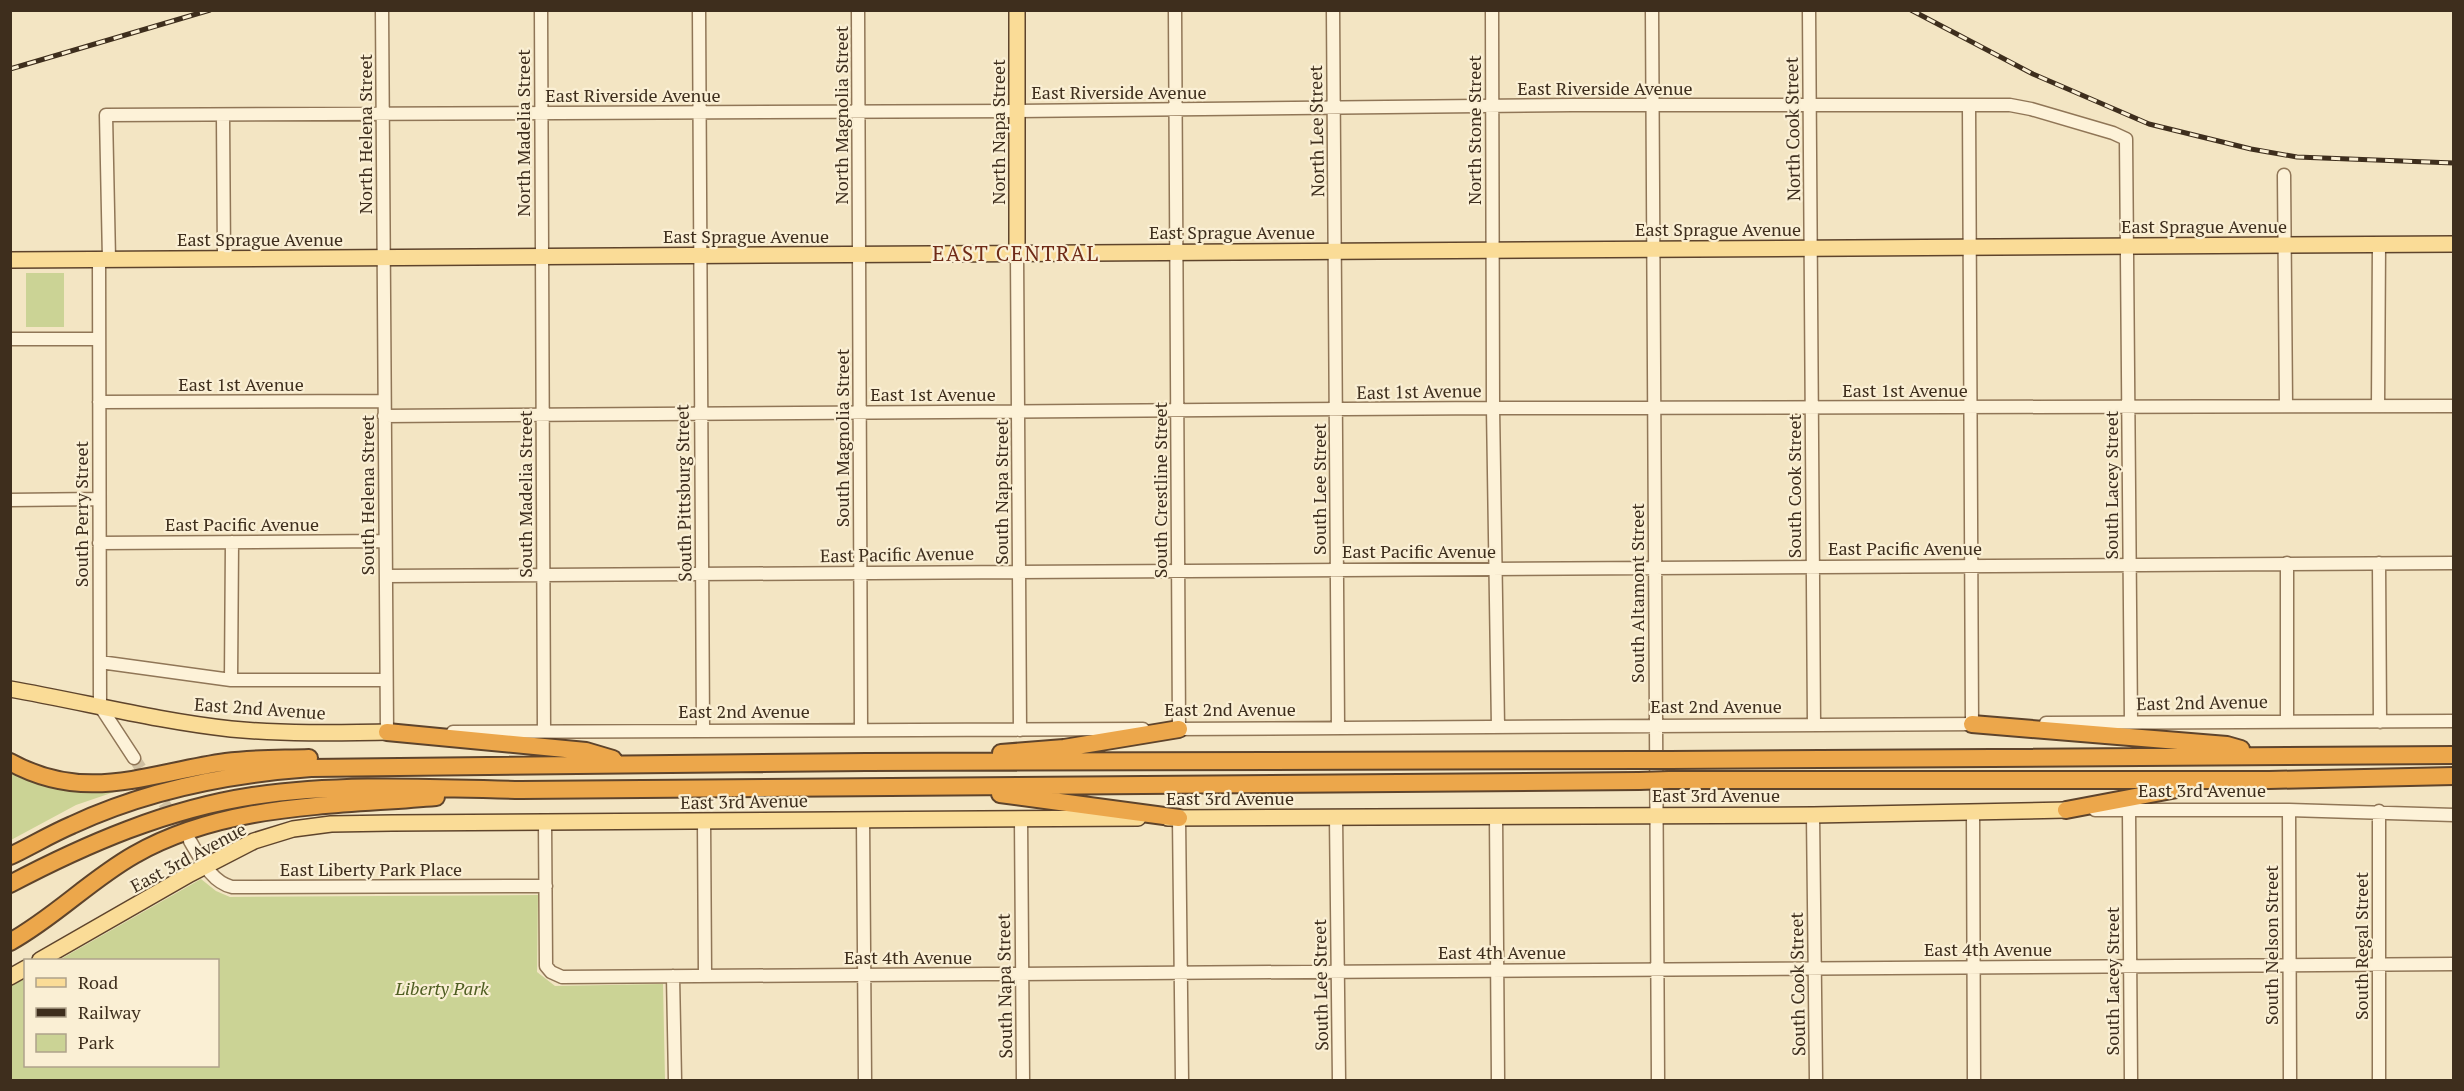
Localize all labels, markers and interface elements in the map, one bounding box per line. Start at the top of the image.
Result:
street label: North Magnolia Street [829,25,853,204]
street label: North Madelia Street [511,49,535,217]
street label: North Helena Street [353,53,377,214]
street label: North Stone Street [1462,55,1486,205]
street label: North Cook Street [1779,56,1805,201]
street label: North Napa Street [986,59,1010,205]
street label: North Lee Street [1303,64,1329,197]
street label: East Riverside Avenue [1517,76,1693,100]
street label: East Riverside Avenue [1031,80,1207,104]
street label: East Riverside Avenue [545,83,721,107]
street label: East Sprague Avenue [2121,214,2287,238]
street label: East Sprague Avenue [1635,217,1801,241]
street label: East Sprague Avenue [1149,220,1315,244]
street label: East Sprague Avenue [663,224,829,248]
street label: East Sprague Avenue [177,227,343,251]
district label: EAST CENTRAL [932,239,1100,267]
street label: South Magnolia Street [830,348,854,527]
street label: East 1st Avenue [178,372,304,396]
street label: East 1st Avenue [1356,378,1482,404]
street label: East 1st Avenue [1842,378,1968,402]
street label: East 1st Avenue [870,382,996,406]
street label: South Crestline Street [1148,401,1172,578]
street label: South Pittsburg Street [669,404,697,582]
street label: South Madelia Street [513,410,537,578]
street label: South Lacey Street [2099,410,2123,559]
street label: South Cook Street [1782,414,1806,558]
street label: South Helena Street [355,415,379,575]
street label: South Napa Street [989,419,1013,565]
street label: South Lee Street [1307,423,1331,555]
street label: South Perry Street [69,440,93,587]
street label: South Altamont Street [1625,503,1649,683]
street label: East Pacific Avenue [165,512,319,536]
street label: East Pacific Avenue [1828,536,1982,560]
street label: East Pacific Avenue [1342,539,1496,563]
street label: East Pacific Avenue [820,541,974,567]
street label: East 2nd Avenue [2136,689,2268,715]
street label: East 2nd Avenue [193,691,327,725]
street label: East 2nd Avenue [1650,694,1782,718]
street label: East 2nd Avenue [1164,697,1296,721]
street label: East 2nd Avenue [678,699,810,723]
street label: East 3rd Avenue [2138,778,2266,802]
street label: East 3rd Avenue [1652,783,1780,807]
street label: East 3rd Avenue [1166,786,1294,810]
street label: East 3rd Avenue [680,788,808,814]
street label: East 3rd Avenue [126,816,250,898]
street label: East Liberty Park Place [280,857,462,881]
street label: South Nelson Street [2259,865,2283,1025]
street label: South Regal Street [2349,872,2373,1020]
street label: South Lacey Street [2100,906,2124,1055]
street label: South Cook Street [1784,911,1810,1056]
street label: South Napa Street [991,913,1017,1059]
street label: South Lee Street [1307,919,1333,1051]
street label: East 4th Avenue [1924,937,2052,961]
street label: East 4th Avenue [1438,940,1566,964]
street label: East 4th Avenue [844,945,972,969]
legend [24,959,219,1067]
text: Road [78,970,118,994]
park label: Liberty Park [394,976,489,1000]
text: Railway [78,1000,142,1024]
text: Park [78,1030,115,1054]

